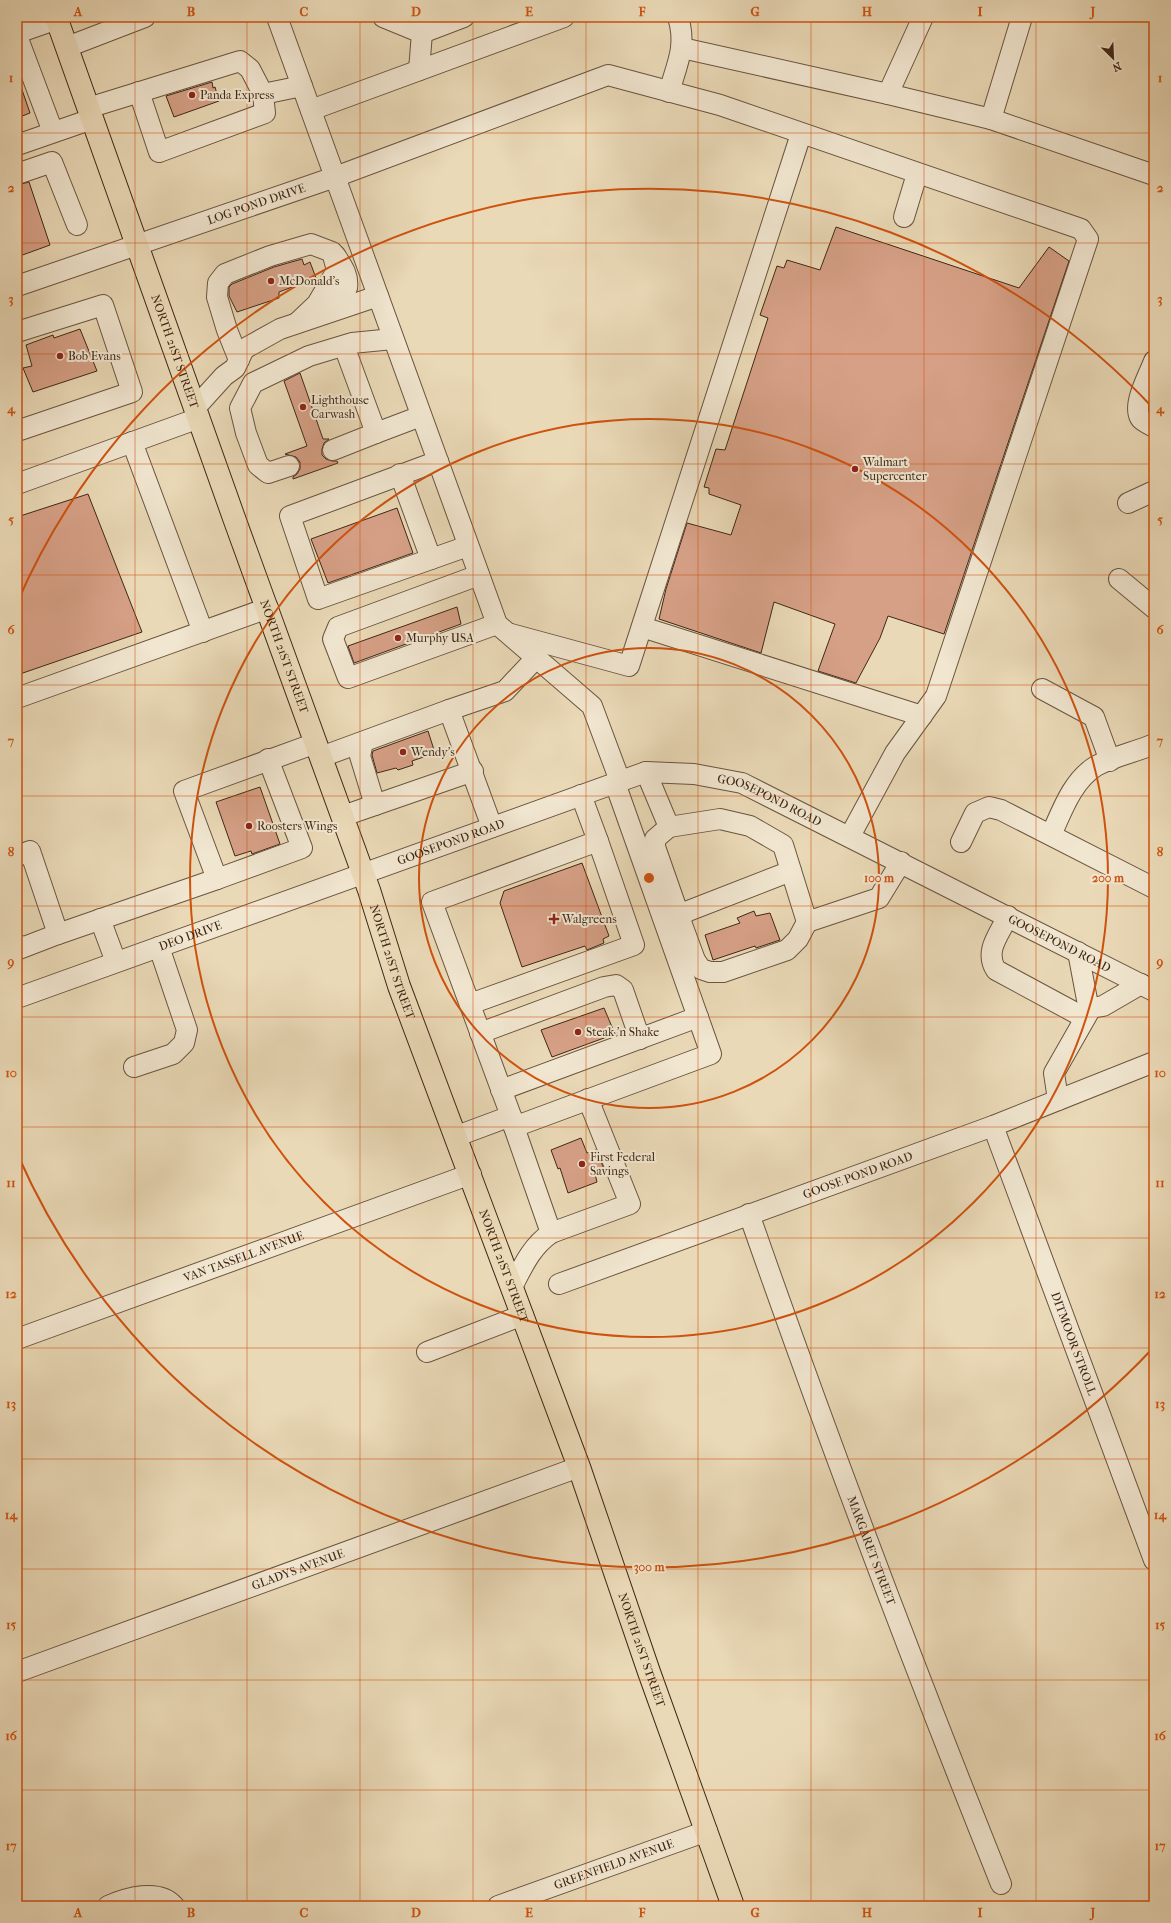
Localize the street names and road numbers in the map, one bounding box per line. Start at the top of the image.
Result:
street label: LOG POND DRIVE [205,181,307,227]
street label: NORTH 21ST STREET [148,293,202,411]
street label: NORTH 21ST STREET [257,598,312,716]
street label: GOOSEPOND ROAD [716,772,824,829]
street label: GOOSEPOND ROAD [395,816,506,868]
street label: NORTH 21ST STREET [367,903,418,1022]
street label: GOOSEPOND ROAD [1006,912,1113,975]
street label: DEO DRIVE [157,918,224,954]
street label: GOOSE POND ROAD [801,1149,915,1202]
street label: NORTH 21ST STREET [476,1207,532,1326]
street label: VAN TASSELL AVENUE [181,1228,306,1285]
street label: DITMOOR STROLL [1048,1290,1100,1398]
street label: MARGARET STREET [844,1494,899,1608]
street label: GLADYS AVENUE [250,1546,346,1593]
street label: NORTH 21ST STREET [616,1591,668,1710]
street label: GREENFIELD AVENUE [552,1837,676,1892]

